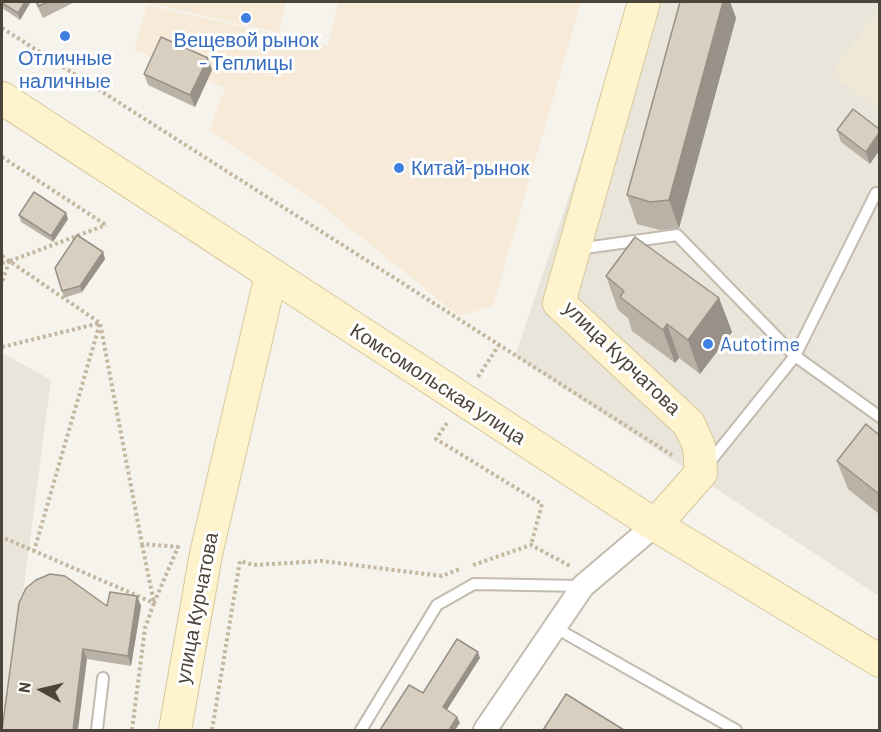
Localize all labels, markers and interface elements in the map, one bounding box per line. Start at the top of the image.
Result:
marker: Вещевой рынок - Теплицы [239,11,253,25]
place label: Вещевой рынок - Теплицы [174,28,318,75]
marker: Отличные наличные [58,29,72,43]
place label: Отличные наличные [18,46,112,93]
place label: Китай-рынок [411,156,529,180]
marker: Китай-рынок [392,161,406,175]
street label: улица Курчатова [558,296,686,420]
street label: Комсомольская улица [346,318,530,450]
place label: Autotime [720,332,800,356]
marker: Autotime [701,337,715,351]
street label: улица Курчатова [171,530,223,686]
north arrow [12,660,72,720]
text: N [14,681,34,694]

